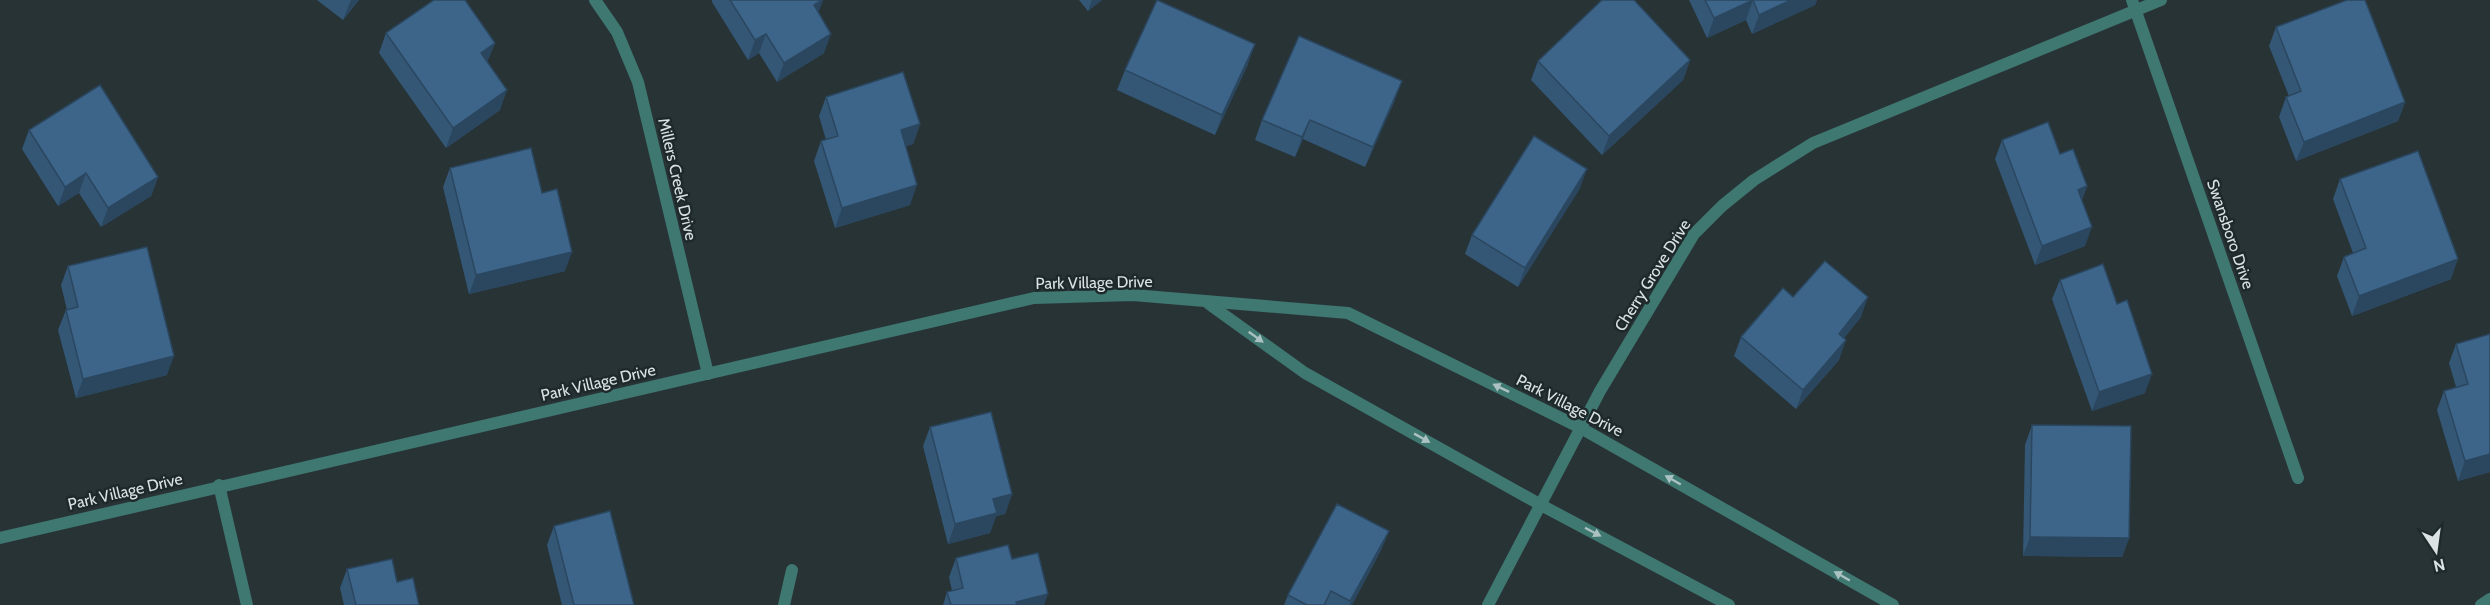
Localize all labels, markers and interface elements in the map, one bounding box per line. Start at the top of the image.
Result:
street label: Millers Creek Drive [654,116,701,242]
street label: Swansboro Drive [2203,177,2258,292]
street label: Cherry Grove Drive [1610,216,1694,335]
street label: Park Village Drive [1035,272,1153,293]
one-way arrow [1247,331,1263,343]
street label: Park Village Drive [539,360,657,405]
street label: Park Village Drive [1513,370,1626,441]
one-way arrow [1492,383,1509,393]
one-way arrow [1414,433,1431,443]
street label: Park Village Drive [66,469,184,514]
one-way arrow [1664,475,1681,485]
north arrow [2406,521,2466,581]
one-way arrow [1585,527,1602,537]
text: N [2432,555,2447,576]
one-way arrow [1833,571,1850,581]

